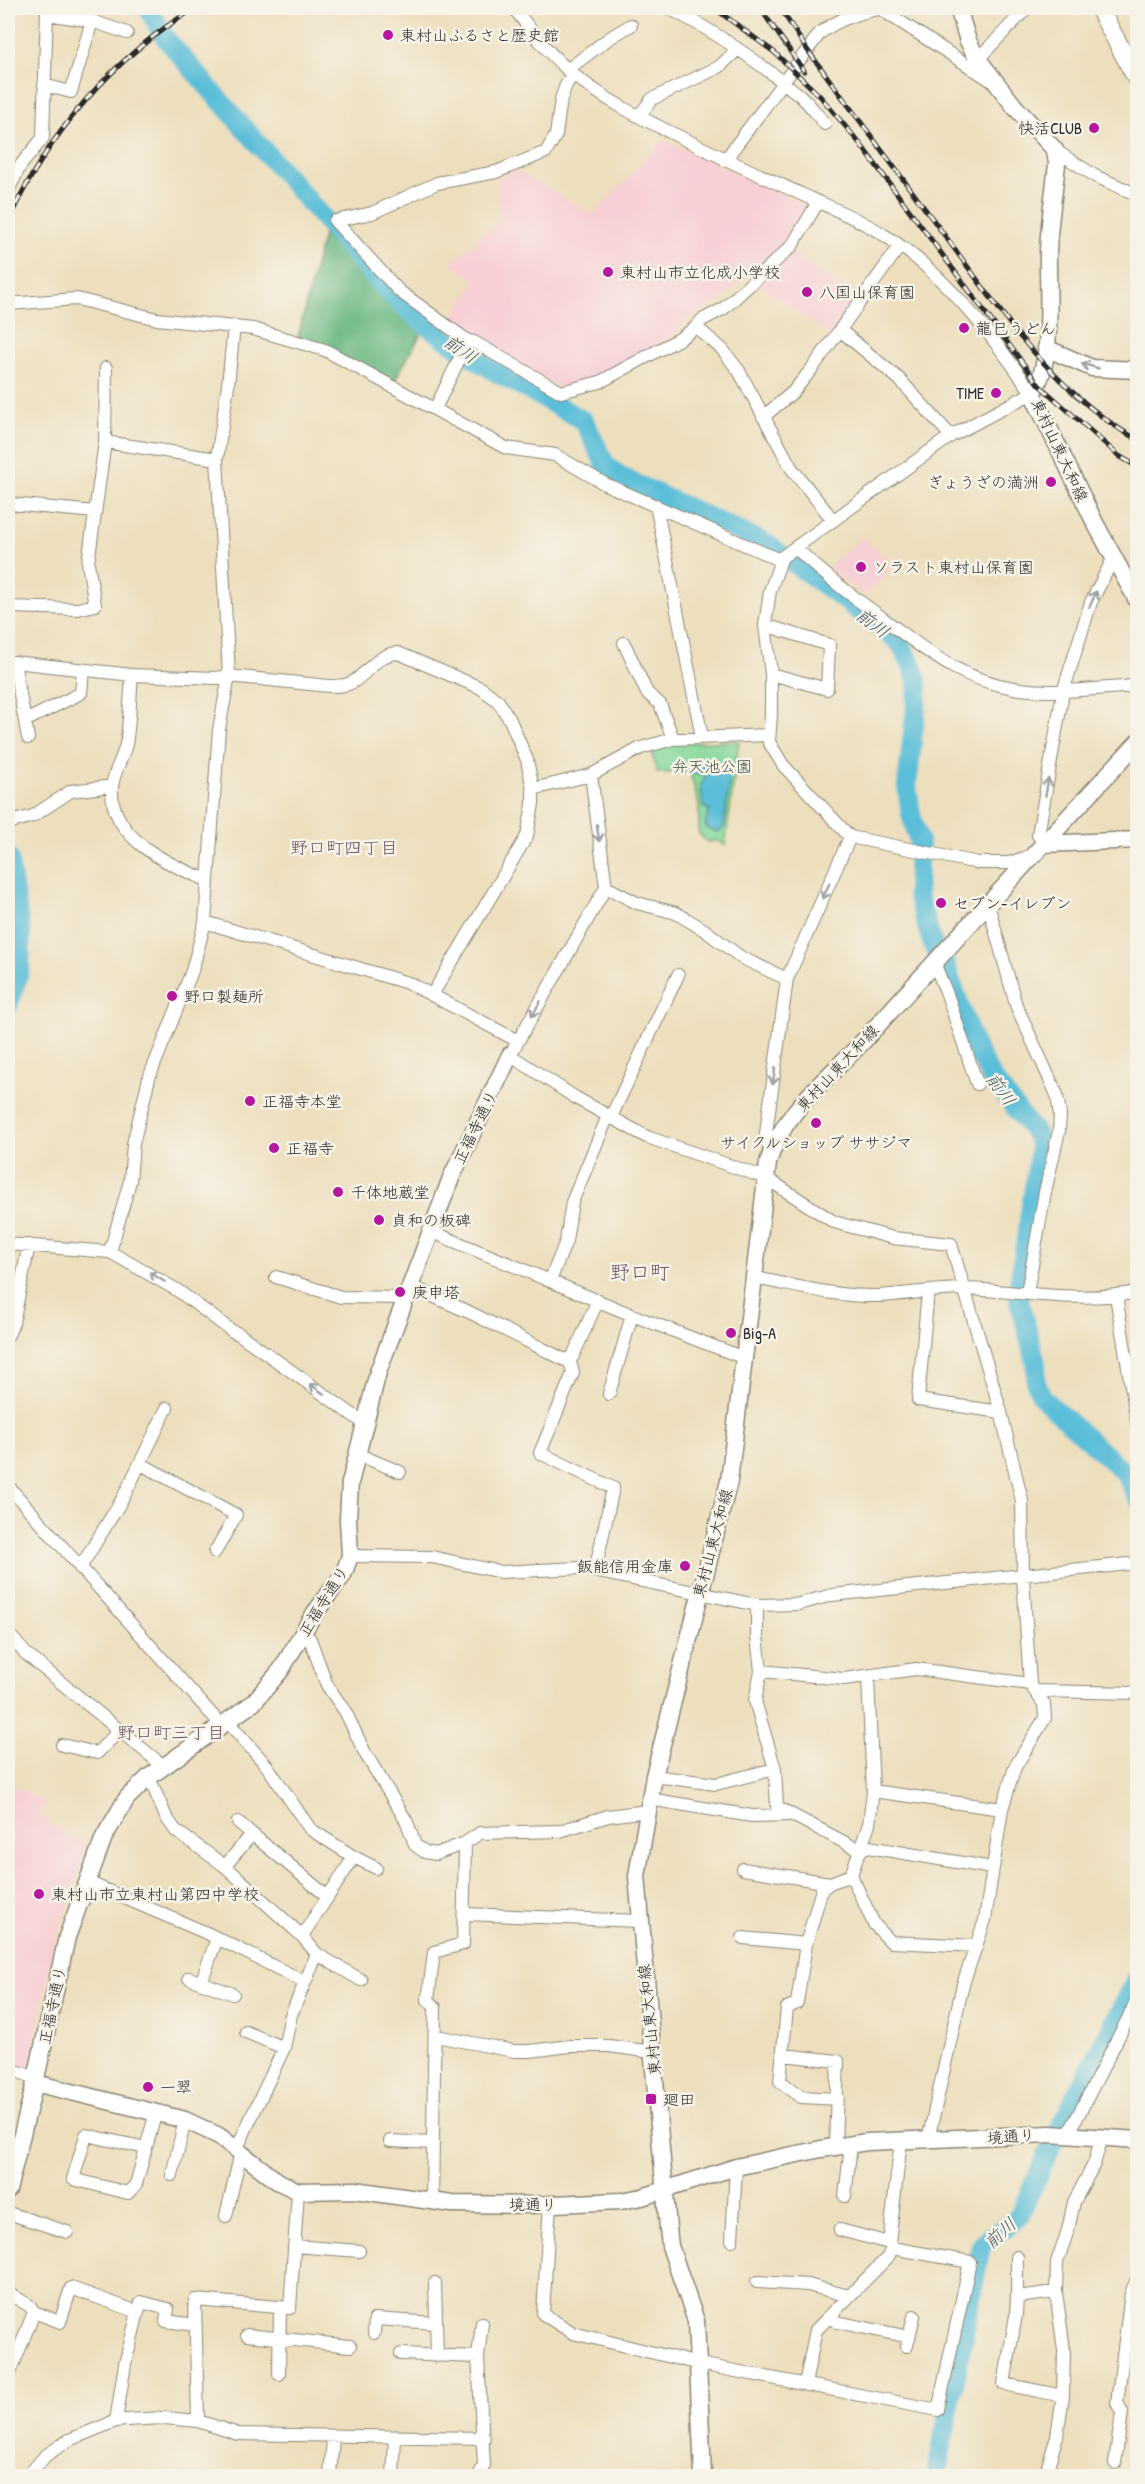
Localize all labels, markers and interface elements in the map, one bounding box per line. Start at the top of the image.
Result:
place label: 東村山ふるさと歴史館 [400,24,559,46]
marker: 東村山ふるさと歴史館 [381,28,395,42]
place label: 快活CLUB [1018,117,1082,139]
marker: 快活CLUB [1087,121,1101,135]
place label: 東村山市立化成小学校 [620,261,780,283]
marker: 東村山市立化成小学校 [601,265,615,279]
place label: 八国山保育園 [819,281,915,303]
marker: 八国山保育園 [800,285,814,299]
place label: 龍巳うどん [976,317,1056,339]
marker: 龍巳うどん [957,321,971,335]
water label: 前川 [439,329,483,369]
one-way arrow [1081,360,1100,371]
place label: TIME [956,382,984,404]
marker: TIME [989,386,1003,400]
street label: 東村山東大和線 [1026,395,1094,505]
place label: ぎょうざの満洲 [927,471,1039,493]
marker: ぎょうざの満洲 [1044,475,1058,489]
place label: ソラスト東村山保育園 [873,556,1034,578]
marker: ソラスト東村山保育園 [854,560,868,574]
one-way arrow [1088,590,1099,608]
water label: 前川 [851,602,895,644]
park label: 弁天池公園 [672,755,752,777]
one-way arrow [1041,778,1052,798]
one-way arrow [593,822,604,842]
district label: 野口町四丁目 [290,835,398,860]
one-way arrow [820,881,831,899]
place label: セブン-イレブン [953,892,1071,914]
marker: セブン-イレブン [934,896,948,910]
place label: 野口製麺所 [184,985,264,1007]
marker: 野口製麺所 [165,989,179,1003]
one-way arrow [530,1000,542,1017]
street label: 東村山東大和線 [791,1020,883,1116]
one-way arrow [768,1066,779,1086]
water label: 前川 [980,1067,1022,1111]
street label: 正福寺通り [448,1086,502,1168]
place label: 正福寺本堂 [262,1090,342,1112]
marker: 正福寺本堂 [243,1094,257,1108]
marker: サイクルショップ ササジマ [809,1116,823,1130]
place label: サイクルショップ ササジマ [720,1131,912,1153]
place label: 正福寺 [286,1137,334,1159]
marker: 正福寺 [267,1141,281,1155]
place label: 千体地蔵堂 [350,1181,430,1203]
marker: 千体地蔵堂 [331,1185,345,1199]
place label: 貞和の板碑 [391,1209,471,1231]
marker: 貞和の板碑 [372,1213,386,1227]
district label: 野口町 [610,1258,670,1285]
one-way arrow [149,1271,166,1284]
place label: 庚申塔 [412,1281,460,1303]
marker: 庚申塔 [393,1285,407,1299]
place label: Big-A [743,1322,776,1344]
marker: Big-A [724,1326,738,1340]
one-way arrow [309,1383,325,1396]
street label: 東村山東大和線 [687,1486,737,1600]
place label: 飯能信用金庫 [577,1555,673,1577]
marker: 飯能信用金庫 [678,1559,692,1573]
street label: 正福寺通り [292,1561,354,1641]
district label: 野口町三丁目 [117,1720,225,1745]
place label: 東村山市立東村山第四中学校 [51,1883,259,1905]
marker: 東村山市立東村山第四中学校 [32,1887,46,1901]
street label: 東村山東大和線 [632,1963,666,2077]
street label: 正福寺通り [33,1964,71,2046]
place label: 一翠 [160,2076,192,2098]
marker: 一翠 [141,2080,155,2094]
place label: 廻田 [663,2088,695,2110]
marker: 廻田 [644,2092,658,2106]
street label: 境通り [986,2123,1036,2149]
street label: 境通り [509,2193,557,2215]
water label: 前川 [978,2212,1022,2254]

